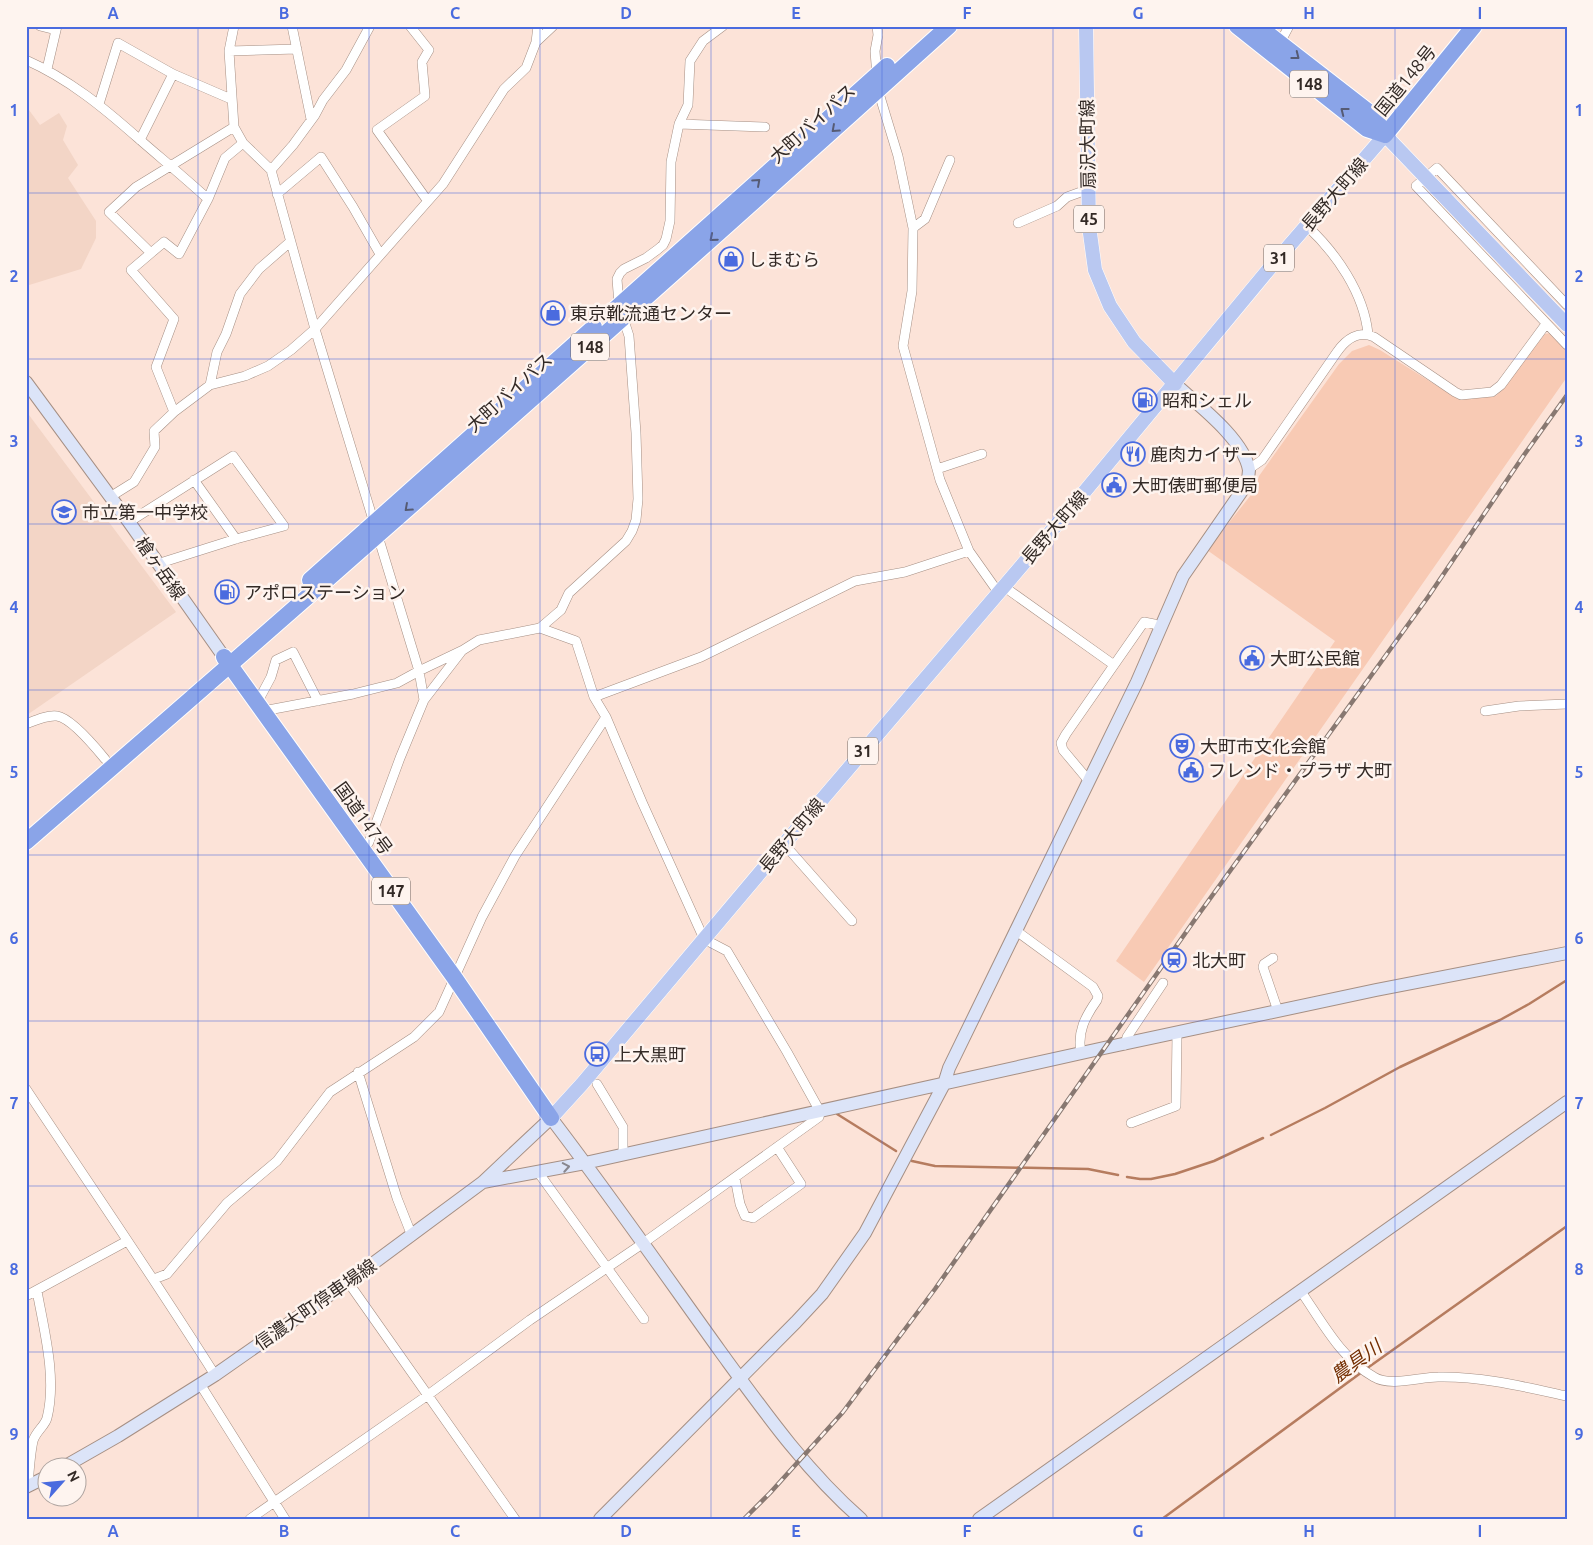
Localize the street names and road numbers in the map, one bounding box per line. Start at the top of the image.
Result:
street label: 国道148号 [1371,41,1439,119]
road number: 148 [1290,70,1328,98]
street label: 大町バイパス [765,80,859,166]
street label: 扇沢大町線 [1076,99,1098,189]
street label: 長野大町線 [1297,153,1371,235]
road number: 45 [1074,205,1104,232]
road number: 31 [1264,244,1294,272]
road number: 148 [571,334,609,361]
street label: 大町バイパス [462,349,556,435]
street label: 長野大町線 [1017,486,1091,568]
street label: 槍ヶ岳線 [132,533,190,603]
road number: 31 [848,738,878,764]
street label: 国道147号 [331,778,397,858]
street label: 長野大町線 [754,794,828,876]
road number: 147 [372,878,410,904]
street label: 信濃大町停車場線 [250,1255,380,1353]

